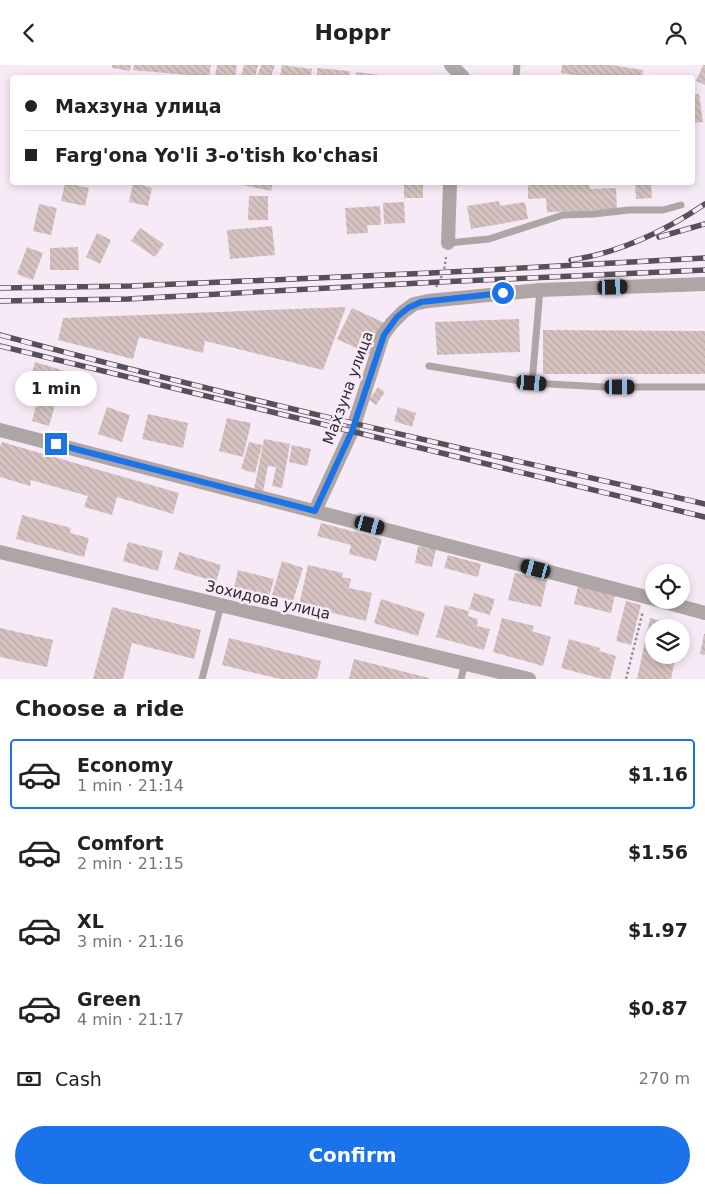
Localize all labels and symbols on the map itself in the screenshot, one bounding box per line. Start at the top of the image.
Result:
car [597,279,628,295]
route start [492,282,514,304]
street label: Махзуна улица [319,329,377,447]
callout: 1 min [15,371,97,407]
car [516,374,547,392]
car [605,380,635,395]
route end [45,433,67,455]
car [353,514,386,536]
car [519,558,552,580]
street label: Зохидова улица [204,577,332,623]

